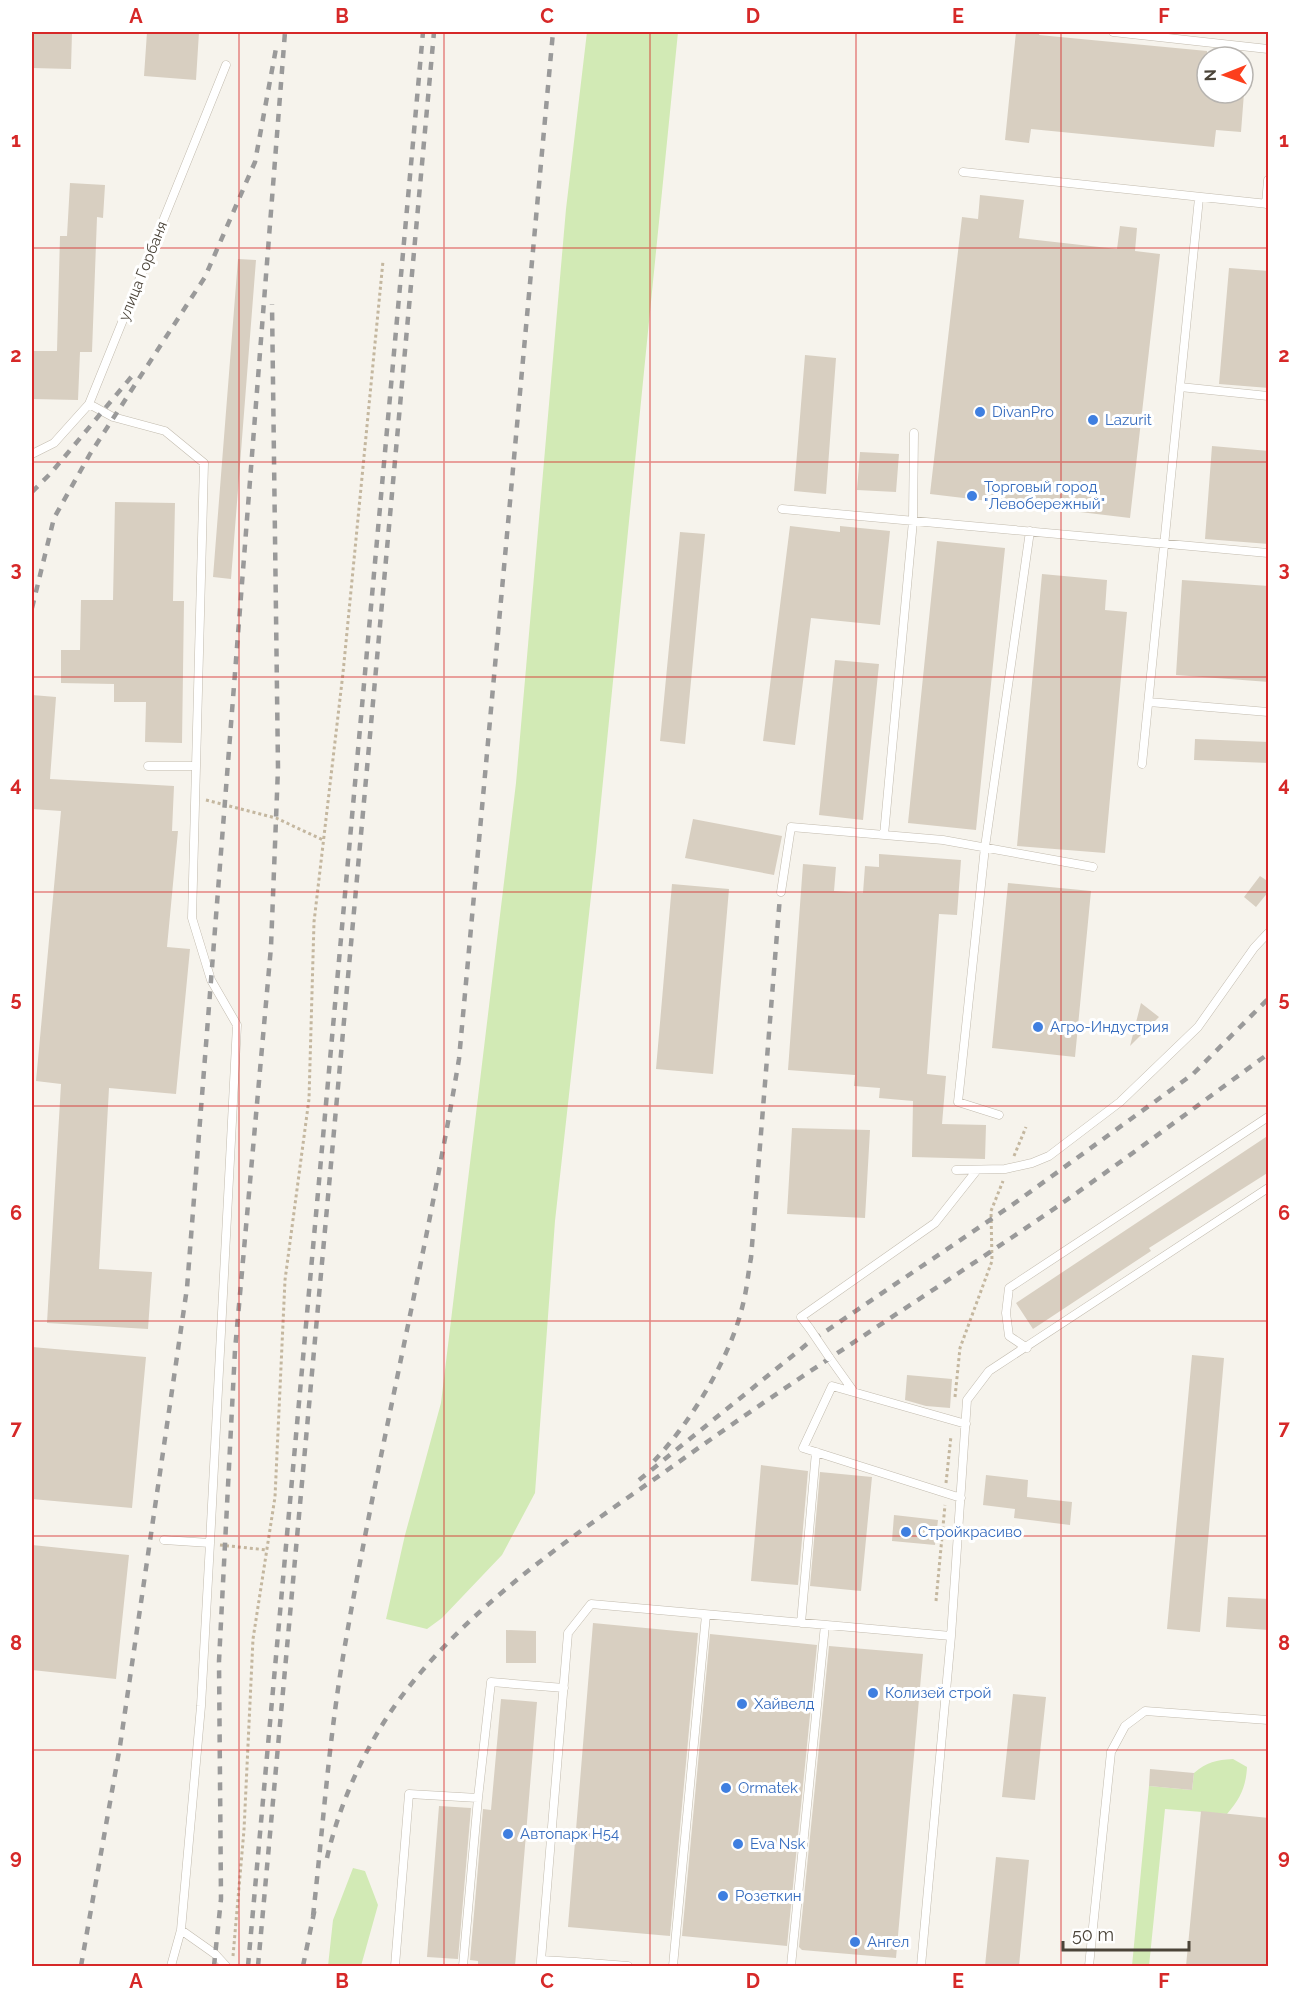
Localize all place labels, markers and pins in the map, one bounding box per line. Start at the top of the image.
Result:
place label: DivanPro [992,403,1054,421]
marker: DivanPro [973,405,987,419]
place label: Lazurit [1105,411,1152,429]
marker: Lazurit [1086,413,1100,427]
place label: Торговый город "Левобережный" [984,478,1105,513]
marker: Торговый город "Левобережный" [965,489,979,503]
place label: Агро-Индустрия [1050,1018,1169,1036]
marker: Агро-Индустрия [1031,1020,1045,1034]
place label: Стройкрасиво [918,1523,1022,1541]
marker: Стройкрасиво [899,1525,913,1539]
place label: Колизей строй [885,1684,991,1702]
marker: Колизей строй [866,1686,880,1700]
place label: Хайвелд [754,1695,815,1713]
marker: Хайвелд [735,1697,749,1711]
place label: Ormatek [738,1779,798,1797]
marker: Ormatek [719,1781,733,1795]
place label: Автопарк Н54 [520,1825,619,1843]
marker: Автопарк Н54 [501,1827,515,1841]
place label: Eva Nsk [750,1835,805,1853]
marker: Eva Nsk [731,1837,745,1851]
place label: Розеткин [735,1887,802,1905]
marker: Розеткин [716,1889,730,1903]
place label: Ангел [867,1933,909,1951]
marker: Ангел [848,1935,862,1949]

